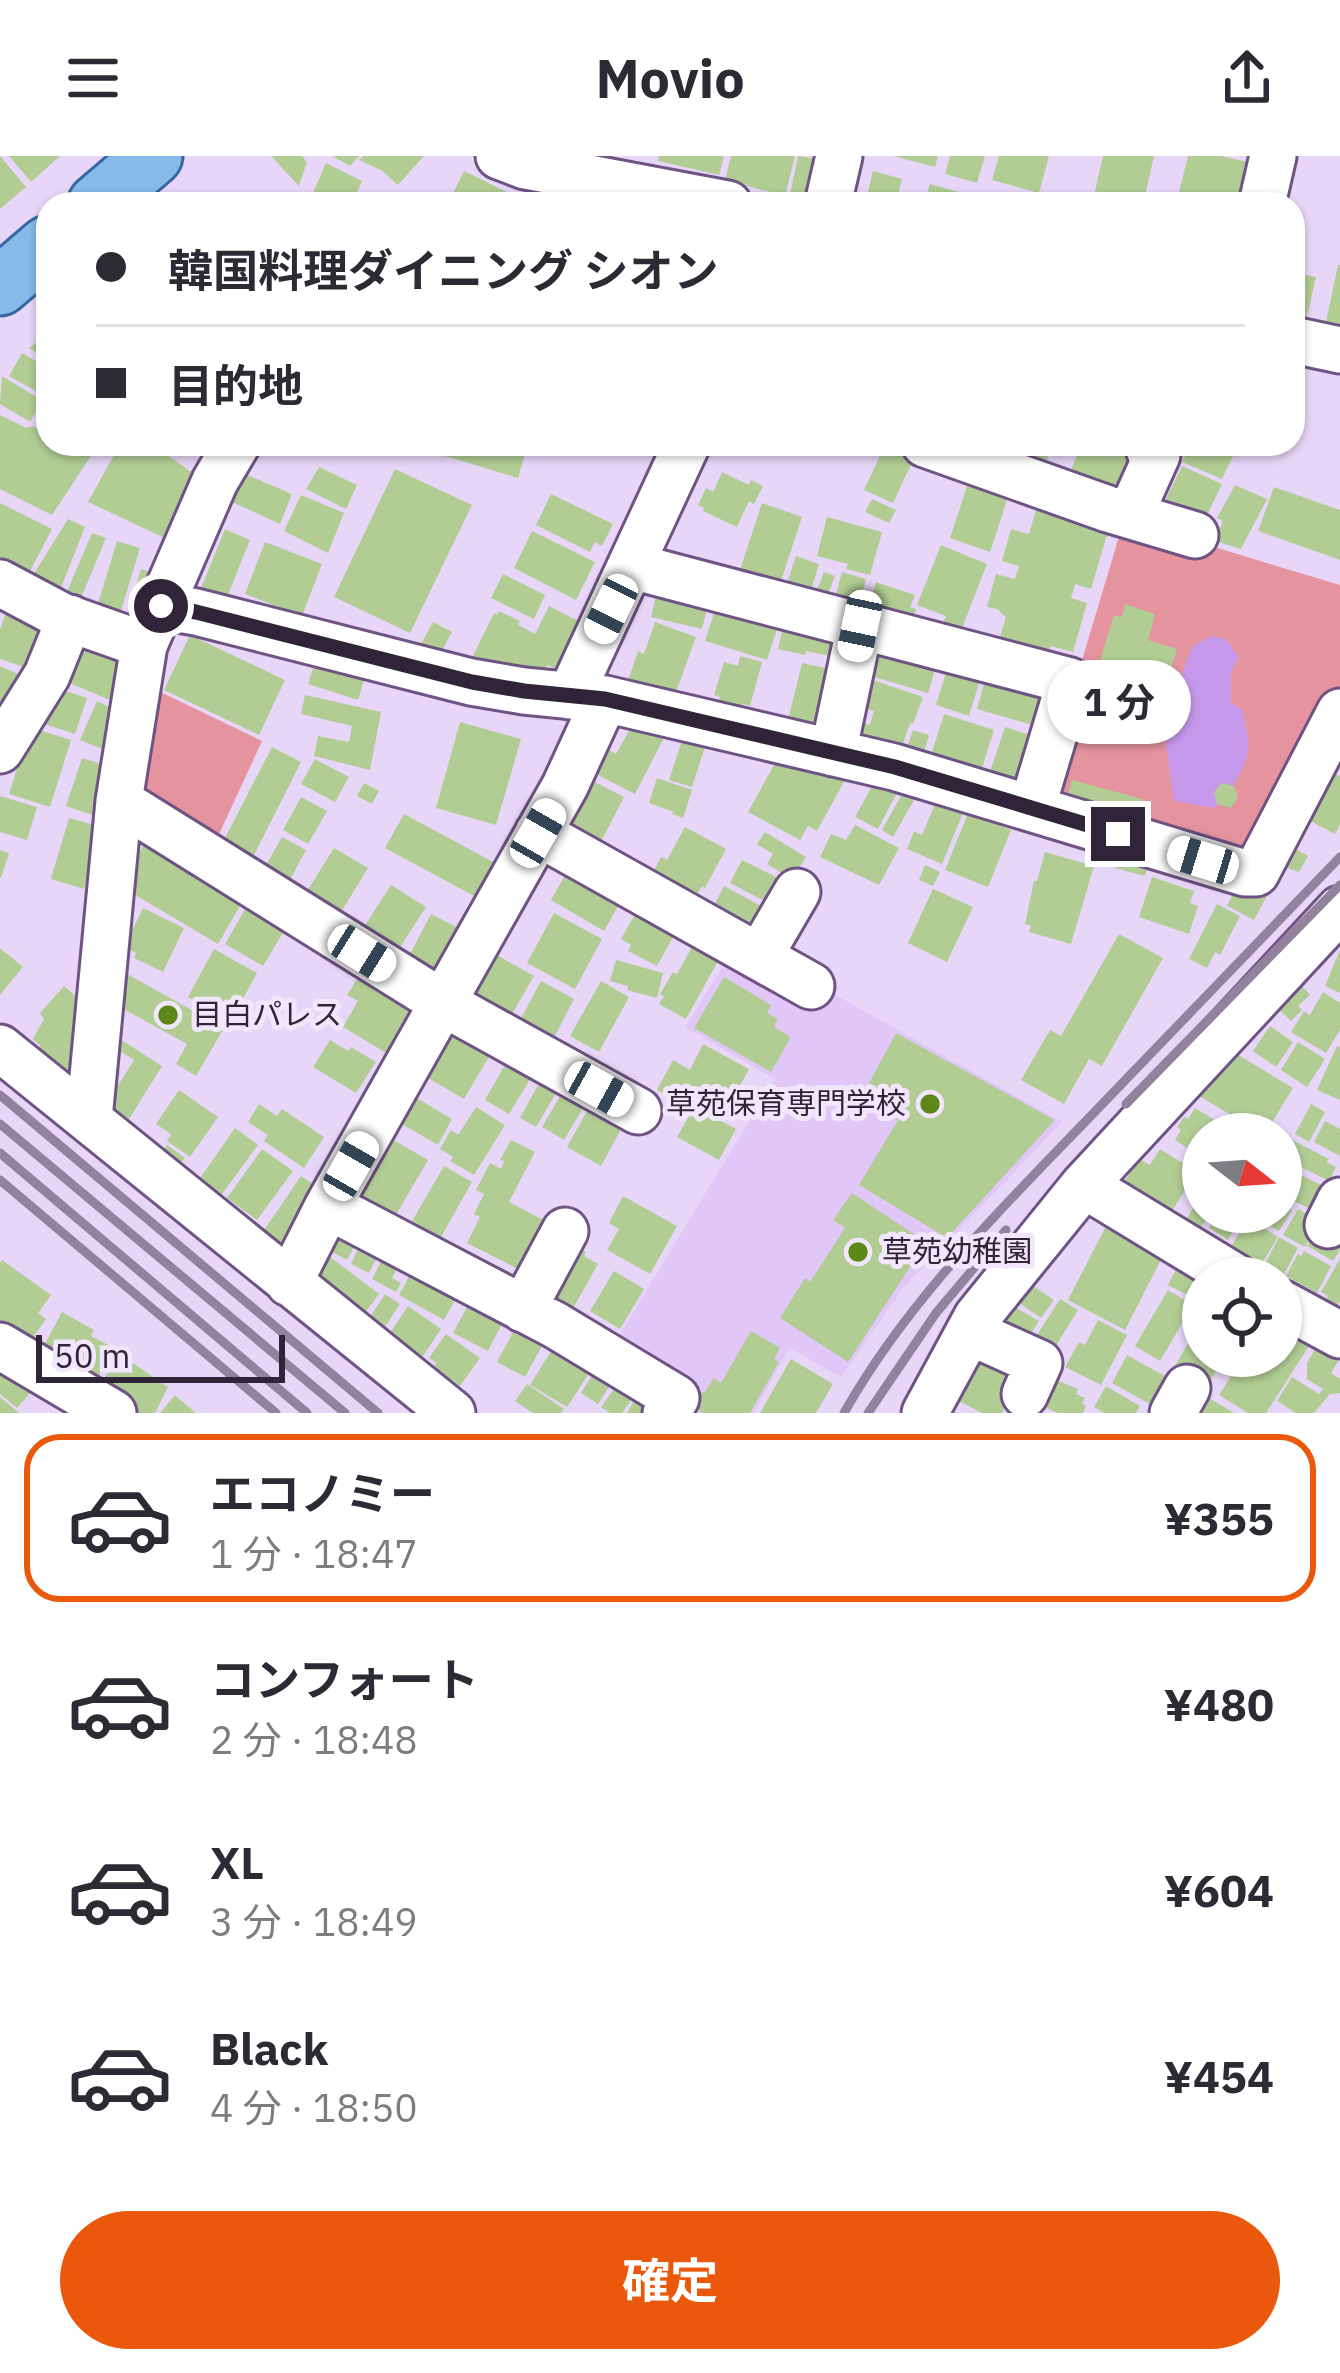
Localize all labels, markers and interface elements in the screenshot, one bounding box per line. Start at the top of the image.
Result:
text: Movio [595,43,745,113]
icon: menu [60,45,126,111]
icon: share [1214,45,1280,111]
text: 韓国料理ダイニング シオン [168,241,719,299]
text: 目的地 [168,356,303,414]
car [579,569,643,649]
route start [134,579,188,633]
car [835,587,885,665]
callout: 1 分 [1046,660,1190,744]
text: 1 分 [1083,676,1155,727]
car [504,793,572,873]
route end [1091,807,1145,861]
car [1163,832,1243,888]
car [322,919,402,987]
place label: 目白パレス [192,994,342,1033]
marker: 目白パレス [155,1002,181,1028]
car [559,1056,639,1122]
place label: 草苑保育専門学校 [666,1083,906,1122]
marker: 草苑保育専門学校 [917,1091,943,1117]
north arrow [1182,1113,1302,1233]
map controls [1182,1113,1302,1377]
car [317,1126,385,1206]
place label: 草苑幼稚園 [882,1231,1032,1270]
marker: 草苑幼稚園 [845,1239,871,1265]
button: locate [1182,1257,1302,1377]
scale bar [36,1329,285,1382]
text: 50 m [54,1334,130,1377]
icon: car [66,1464,174,1572]
text: エコノミー [210,1464,435,1522]
text: ¥355 [1164,1489,1274,1547]
text: 1 分 · 18:47 [210,1528,418,1579]
icon: car [66,1650,174,1758]
text: コンフォート [210,1650,479,1708]
text: ¥480 [1164,1675,1274,1733]
text: 2 分 · 18:48 [210,1714,418,1765]
text: XL [210,1833,264,1891]
icon: car [66,1836,174,1944]
text: ¥604 [1164,1861,1274,1919]
text: 3 分 · 18:49 [210,1896,418,1947]
text: Black [210,2019,329,2077]
icon: car [66,2022,174,2130]
text: ¥454 [1164,2047,1274,2105]
text: 4 分 · 18:50 [210,2082,418,2133]
button: 確定 [60,2211,1280,2349]

